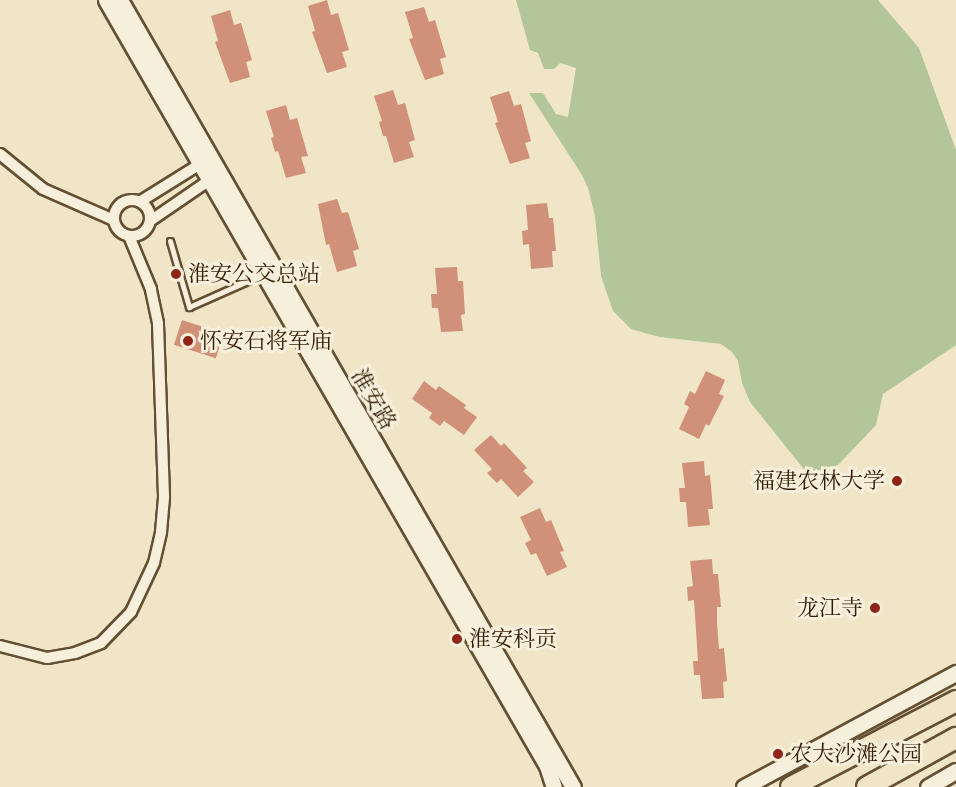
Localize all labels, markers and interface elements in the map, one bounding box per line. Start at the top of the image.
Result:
place label: 淮安公交总站 [188,261,320,287]
marker: 淮安公交总站 [169,267,183,281]
place label: 怀安石将军庙 [200,328,332,354]
marker: 怀安石将军庙 [181,334,195,348]
street label: 淮安路 [346,364,402,434]
place label: 福建农林大学 [753,468,885,494]
marker: 福建农林大学 [890,474,904,488]
place label: 龙江寺 [797,595,863,621]
marker: 龙江寺 [868,601,882,615]
place label: 淮安科贡 [469,626,557,652]
marker: 淮安科贡 [450,632,464,646]
place label: 农大沙滩公园 [790,741,922,767]
marker: 农大沙滩公园 [771,747,785,761]

